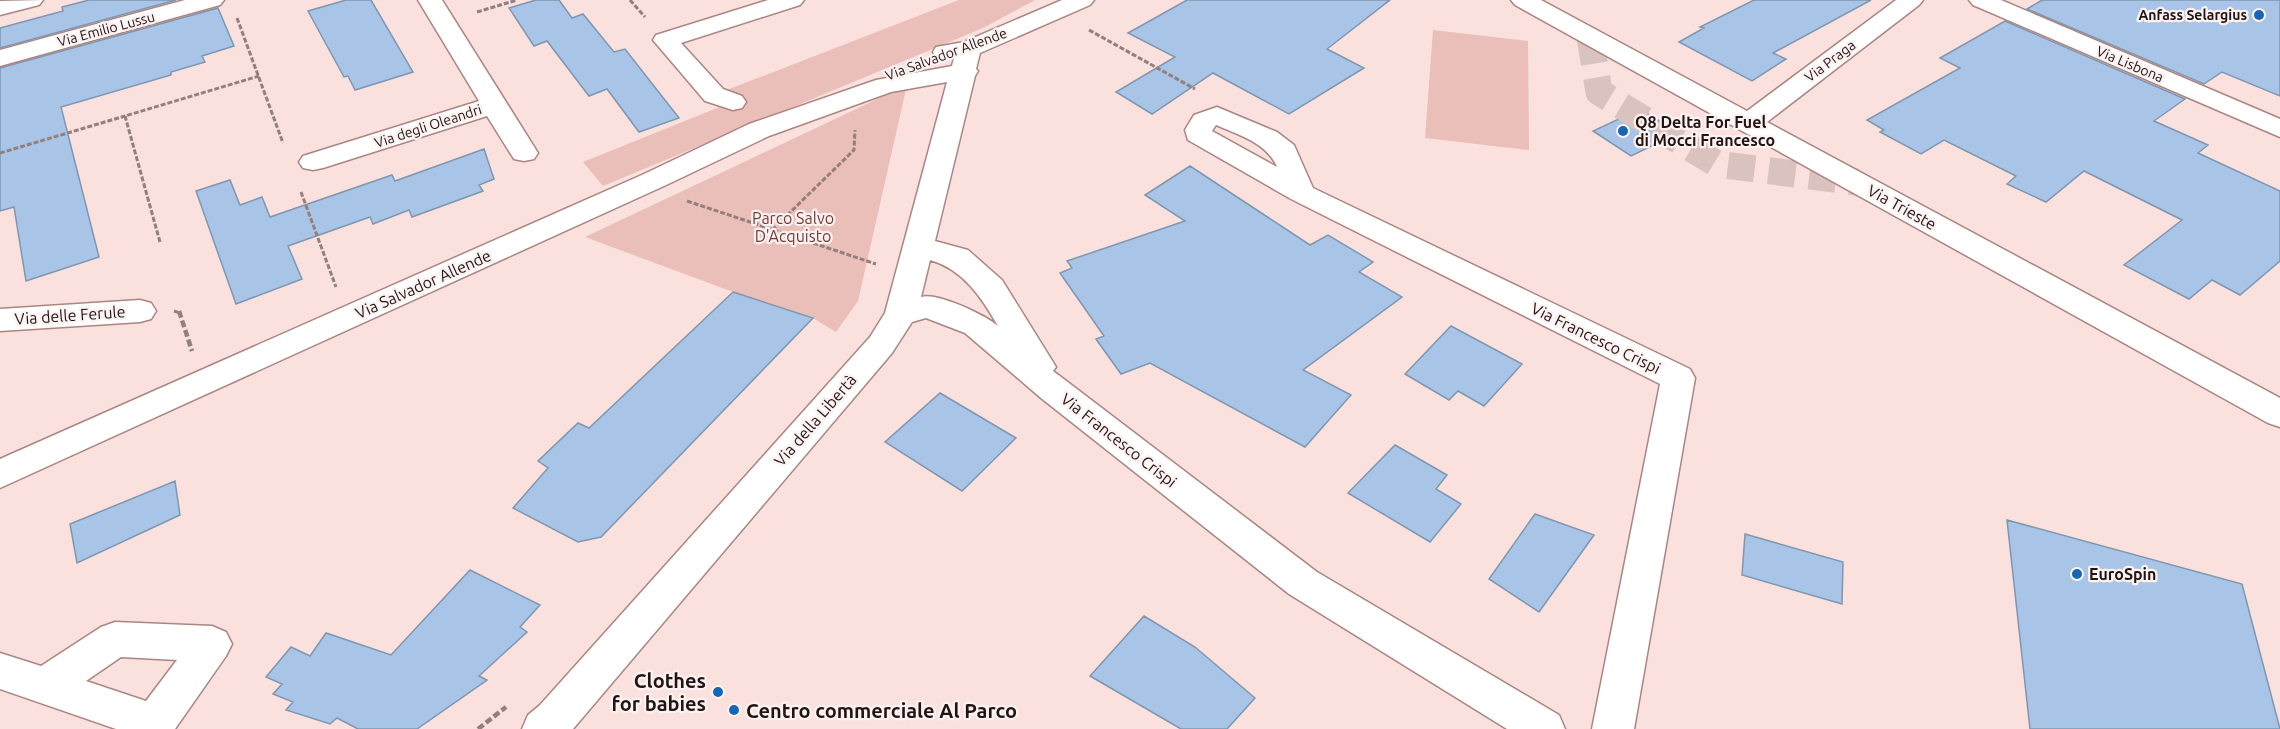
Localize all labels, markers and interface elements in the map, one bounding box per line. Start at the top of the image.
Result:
place label: Anfass Selargius [2139,7,2247,23]
street label: Via Emilio Lussu [56,8,156,50]
marker: Anfass Selargius [2252,8,2266,22]
street label: Via Salvador Allende [883,25,1009,83]
street label: Via Praga [1802,37,1858,85]
street label: Via Lisbona [2094,43,2166,85]
street label: Via degli Oleandri [372,101,484,151]
place label: Q8 Delta For Fuel di Mocci Francesco [1635,113,1775,149]
marker: Q8 Delta For Fuel di Mocci Francesco [1616,124,1630,138]
street label: Via Trieste [1865,181,1939,233]
park label: Parco Salvo D'Acquisto [752,209,834,245]
street label: Via Salvador Allende [352,246,494,322]
street label: Via Francesco Crispi [1528,299,1664,377]
street label: Via delle Ferule [14,302,126,328]
street label: Via della Libertà [770,370,860,470]
street label: Via Francesco Crispi [1058,389,1180,491]
place label: EuroSpin [2089,565,2156,583]
marker: EuroSpin [2070,567,2084,581]
place label: Clothes for babies [612,669,706,715]
marker: Clothes for babies [711,685,725,699]
place label: Centro commerciale Al Parco [746,699,1017,722]
marker: Centro commerciale Al Parco [727,703,741,717]

